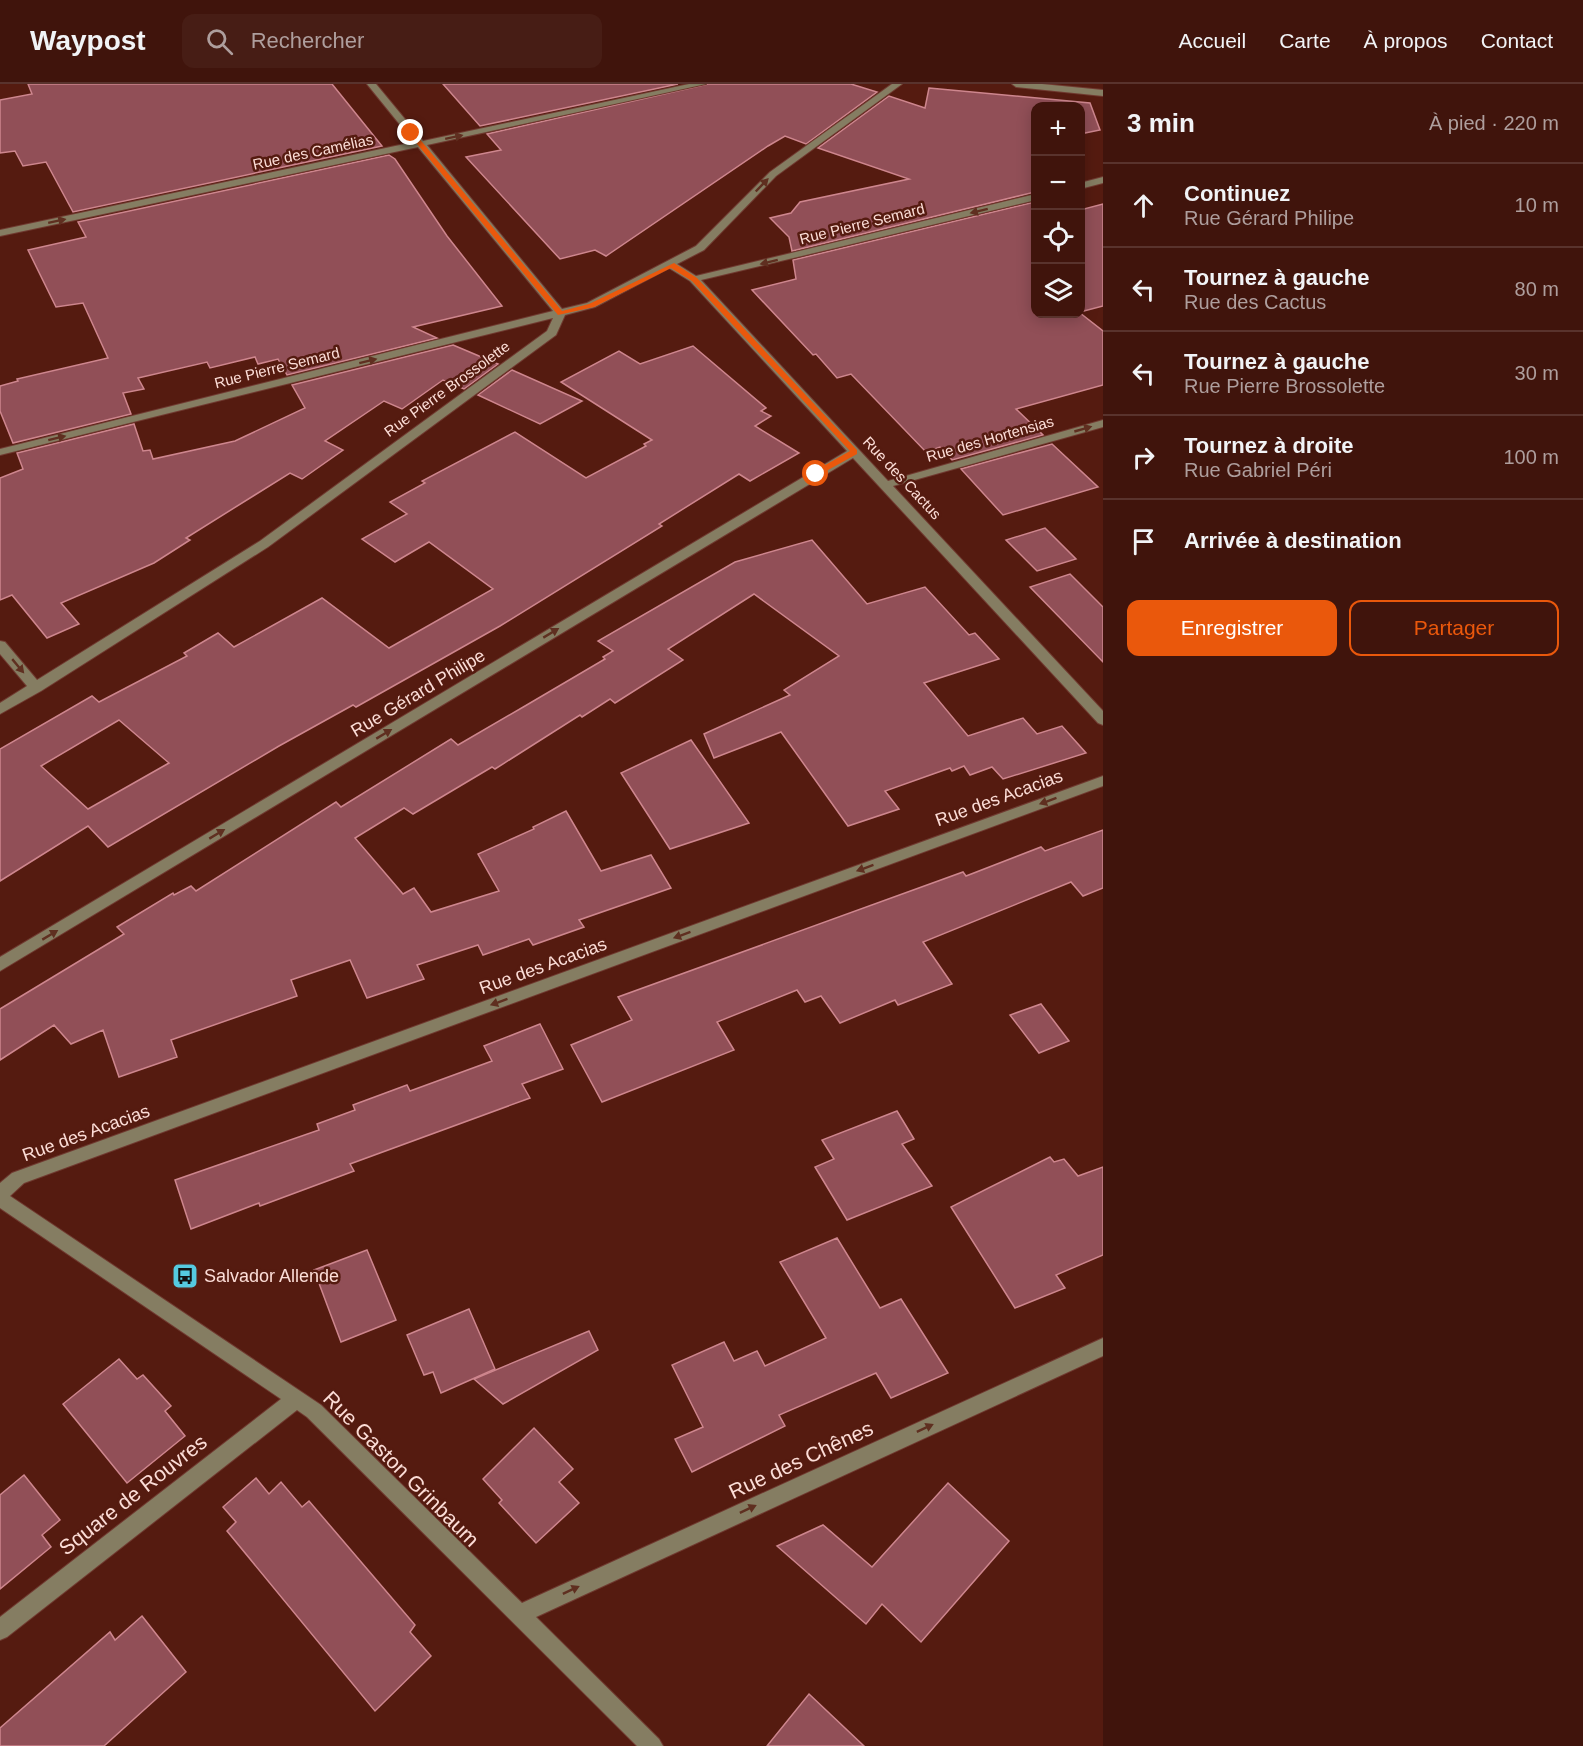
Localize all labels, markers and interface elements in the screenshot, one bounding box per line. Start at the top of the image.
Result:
search box [182,14,602,68]
text: Waypost [30,25,146,56]
icon: search [203,25,236,58]
text: Rechercher [251,28,364,53]
text: Accueil [1179,29,1246,52]
text: Carte [1279,29,1331,52]
text: À propos [1364,29,1448,52]
text: Contact [1481,29,1553,52]
map controls [1031,102,1085,318]
button: + [1031,102,1085,156]
text: 3 min [1127,108,1195,138]
text: À pied · 220 m [1429,112,1559,134]
route end [397,119,423,145]
street label: Rue des Camélias [251,130,375,173]
one-way arrow [444,132,463,141]
button: − [1031,156,1085,210]
one-way arrow [754,178,768,192]
text: Continuez [1184,181,1290,206]
icon: ahead [1127,189,1160,222]
text: 10 m [1515,194,1559,216]
street label: Rue Pierre Semard [798,200,926,247]
one-way arrow [969,206,988,216]
text: Rue Gérard Philipe [1184,207,1354,229]
button: locate [1031,210,1085,264]
one-way arrow [48,215,67,225]
one-way arrow [760,258,778,268]
button: layers [1031,264,1085,318]
text: Tournez à gauche [1184,265,1369,290]
icon: left [1127,273,1160,306]
text: 80 m [1515,278,1559,300]
text: Rue des Cactus [1184,291,1326,313]
street label: Rue Pierre Brossolette [381,337,513,440]
street label: Rue Pierre Semard [213,344,341,391]
text: Tournez à gauche [1184,349,1369,374]
one-way arrow [359,355,378,365]
icon: left [1127,357,1160,390]
text: 30 m [1515,362,1559,384]
text: Rue Pierre Brossolette [1184,375,1385,397]
street label: Rue des Hortensias [924,412,1056,465]
one-way arrow [1074,423,1092,433]
one-way arrow [48,433,66,443]
street label: Rue des Cactus [860,433,945,522]
text: Tournez à droite [1184,433,1354,458]
icon: right [1127,441,1160,474]
text: 100 m [1503,446,1559,468]
text: Rue Gabriel Péri [1184,459,1332,481]
route start [802,460,828,486]
icon: arrive [1127,525,1160,558]
text: Arrivée à destination [1184,528,1402,553]
button: Enregistrer [1127,600,1337,656]
button: Partager [1349,600,1559,656]
one-way arrow [543,628,559,639]
street label: Rue Gérard Philipe [347,645,489,741]
one-way arrow [11,658,24,674]
one-way arrow [376,728,392,739]
street label: Rue des Acacias [933,766,1065,830]
one-way arrow [1039,797,1057,806]
one-way arrow [209,829,225,840]
one-way arrow [856,864,874,874]
one-way arrow [42,929,58,940]
one-way arrow [673,931,691,941]
street label: Rue des Acacias [477,934,609,998]
one-way arrow [490,998,508,1008]
street label: Rue des Acacias [20,1101,152,1165]
bus stop icon: Salvador Allende [170,1261,200,1291]
place label: Salvador Allende [204,1266,339,1286]
street label: Rue Gaston Grinbaum [319,1386,484,1551]
street label: Rue des Chênes [725,1416,877,1503]
one-way arrow [917,1423,935,1433]
street label: Square de Rouvres [54,1430,211,1559]
one-way arrow [740,1505,757,1514]
one-way arrow [562,1586,579,1595]

